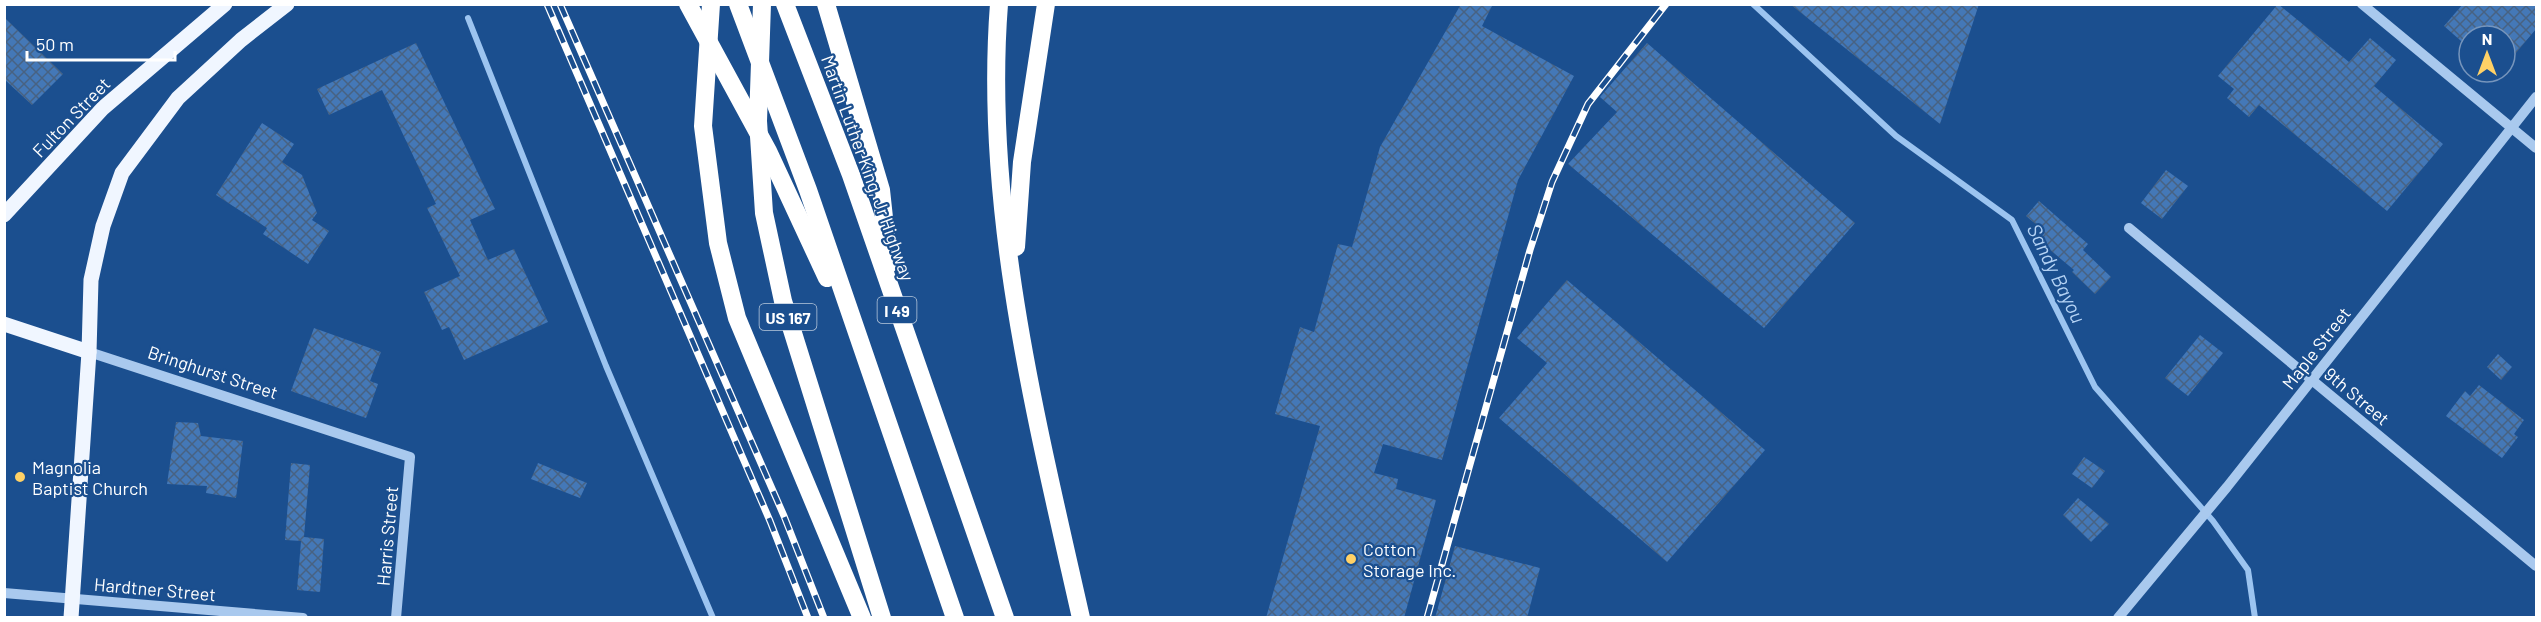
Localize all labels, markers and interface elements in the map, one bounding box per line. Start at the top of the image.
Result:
scale bar [27,24,176,62]
north arrow [2457,24,2517,84]
text: N [2482,29,2492,48]
text: 50 m [36,33,74,55]
street label: Martin Luther King, Jr Highway [817,52,919,284]
street label: Fulton Street [28,73,114,161]
water label: Sandy Bayou [2023,219,2091,327]
road number: I 49 [878,297,916,323]
street label: Maple Street [2277,302,2355,394]
road number: US 167 [760,304,816,330]
street label: Bringhurst Street [145,341,281,403]
street label: 9th Street [2320,362,2394,430]
place label: Magnolia Baptist Church [32,456,148,499]
marker: Magnolia Baptist Church [13,470,27,484]
street label: Harris Street [372,485,402,587]
place label: Cotton Storage Inc. [1363,538,1456,581]
marker: Cotton Storage Inc. [1344,552,1358,566]
street label: Hardtner Street [93,573,217,605]

